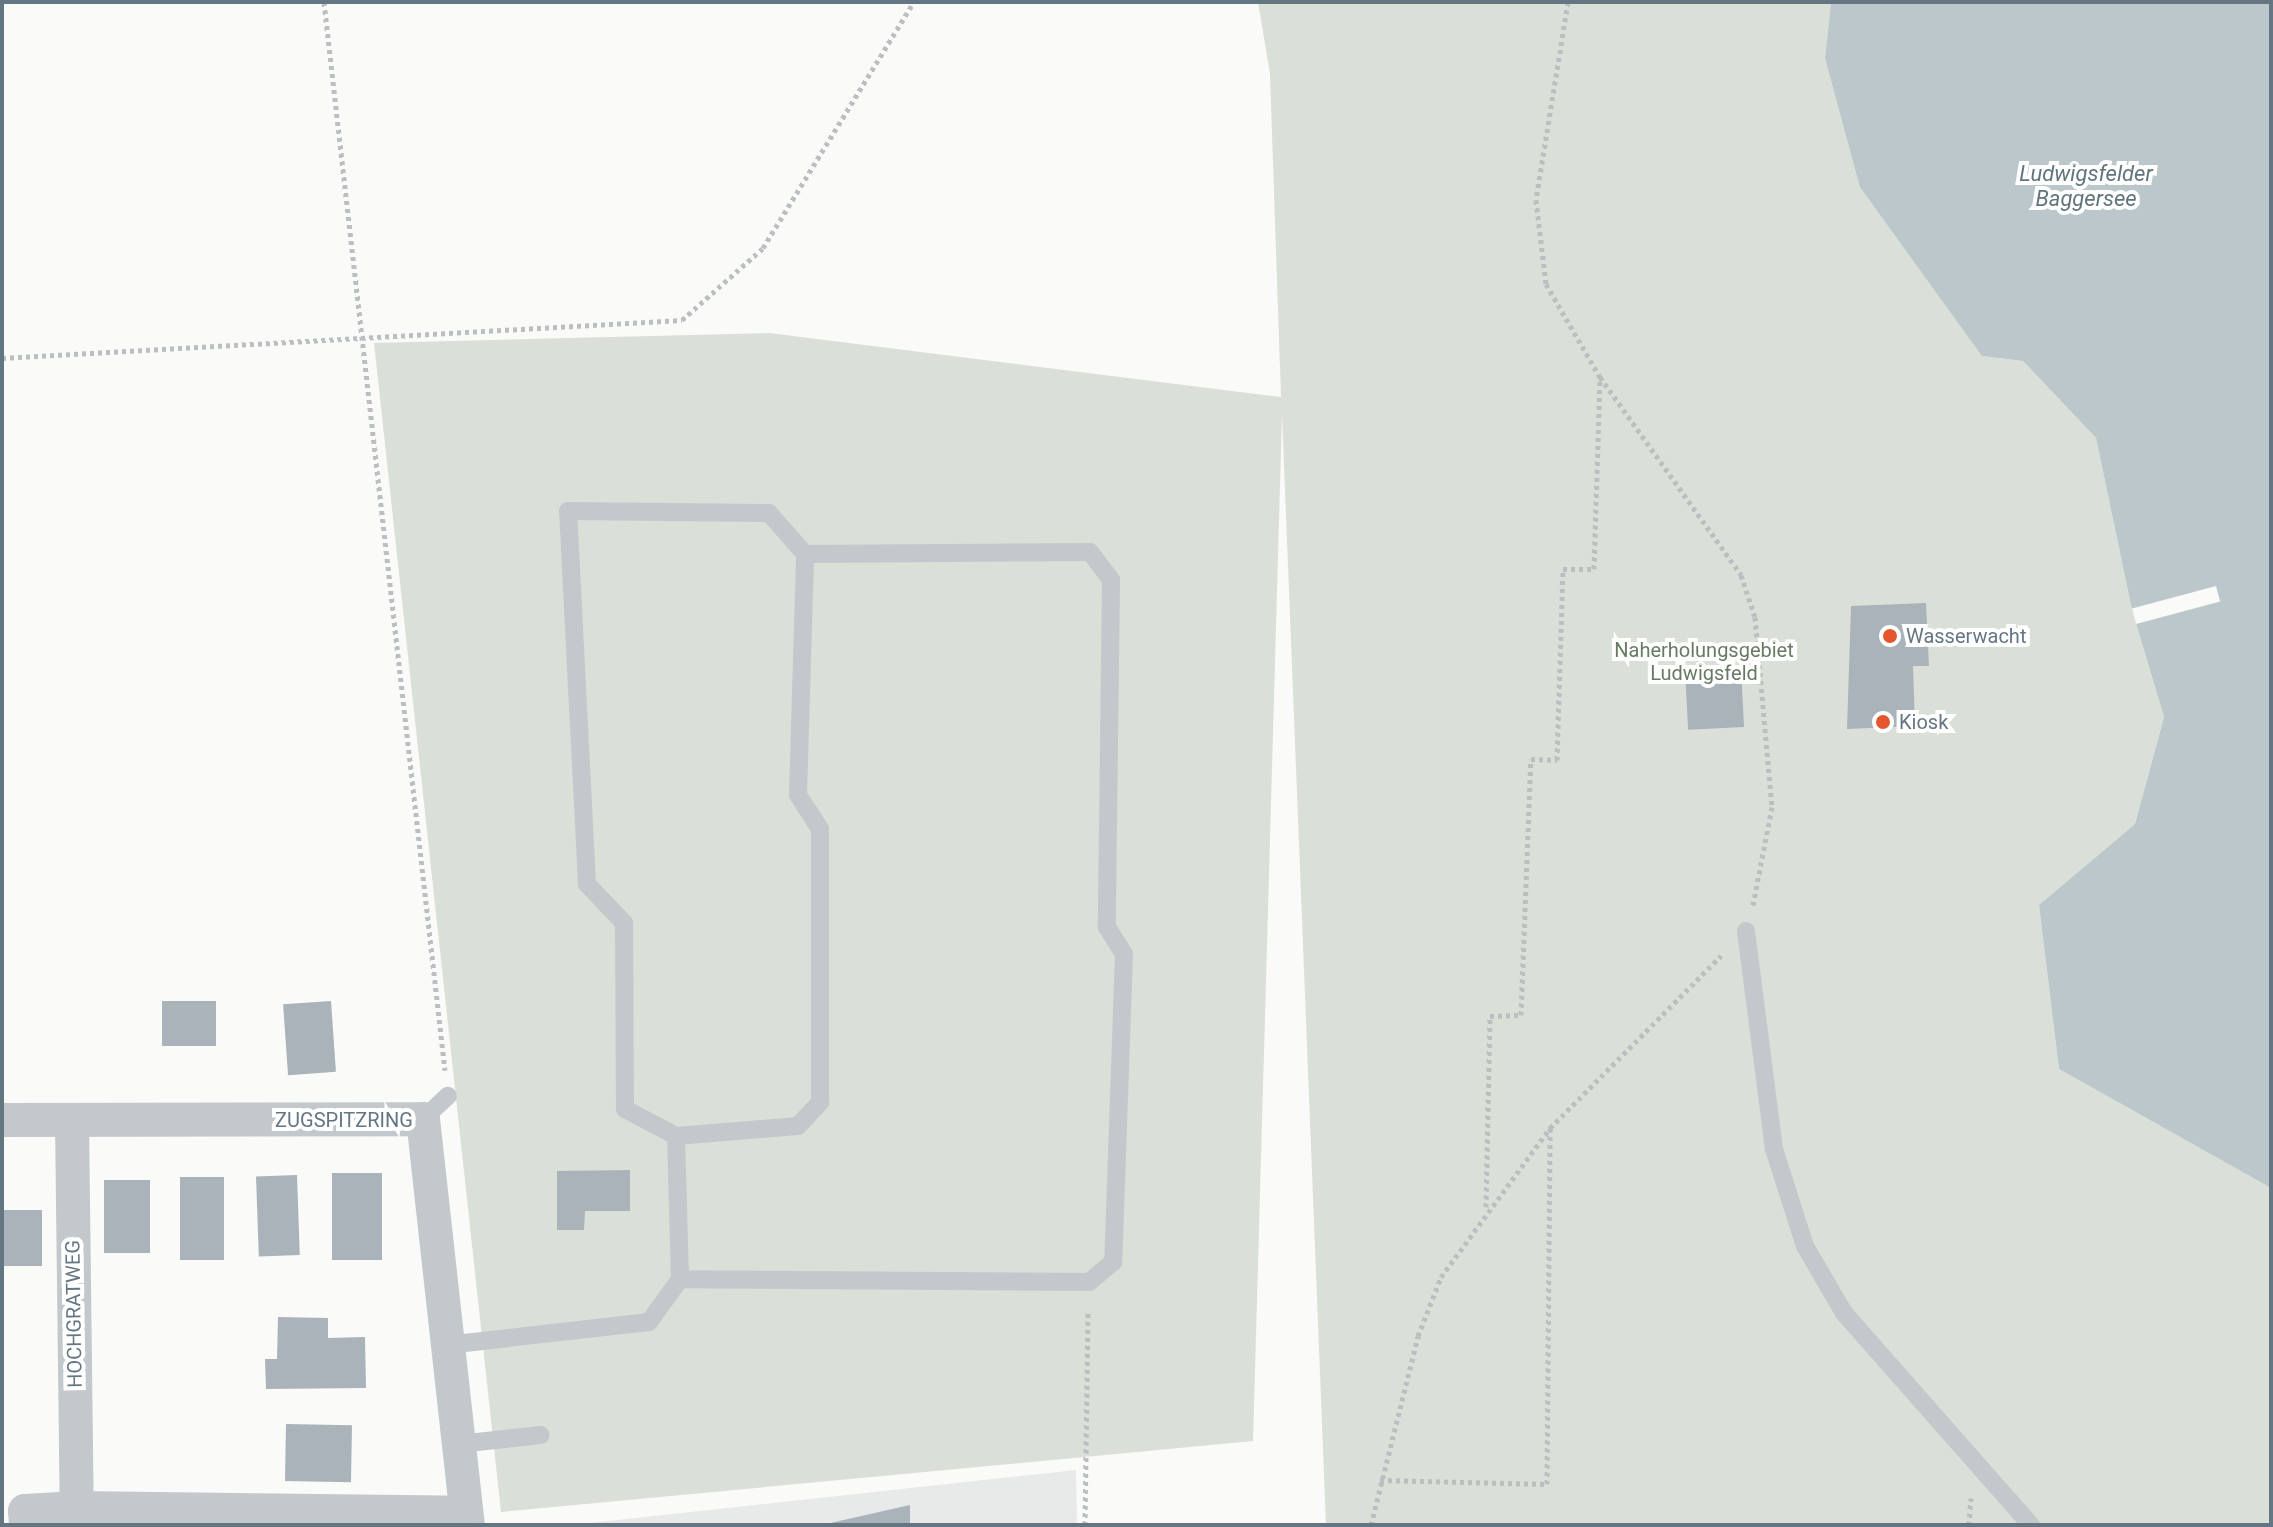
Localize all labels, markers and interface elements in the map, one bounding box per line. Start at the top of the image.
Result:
water label: Ludwigsfelder Baggersee [2019,160,2153,212]
place label: Wasserwacht [1906,624,2026,648]
marker: Wasserwacht [1881,627,1899,645]
park label: Naherholungsgebiet Ludwigsfeld [1614,638,1794,685]
place label: Kiosk [1899,710,1948,734]
marker: Kiosk [1874,713,1892,731]
street label: ZUGSPITZRING [275,1108,413,1132]
street label: HOCHGRATWEG [61,1240,87,1388]

